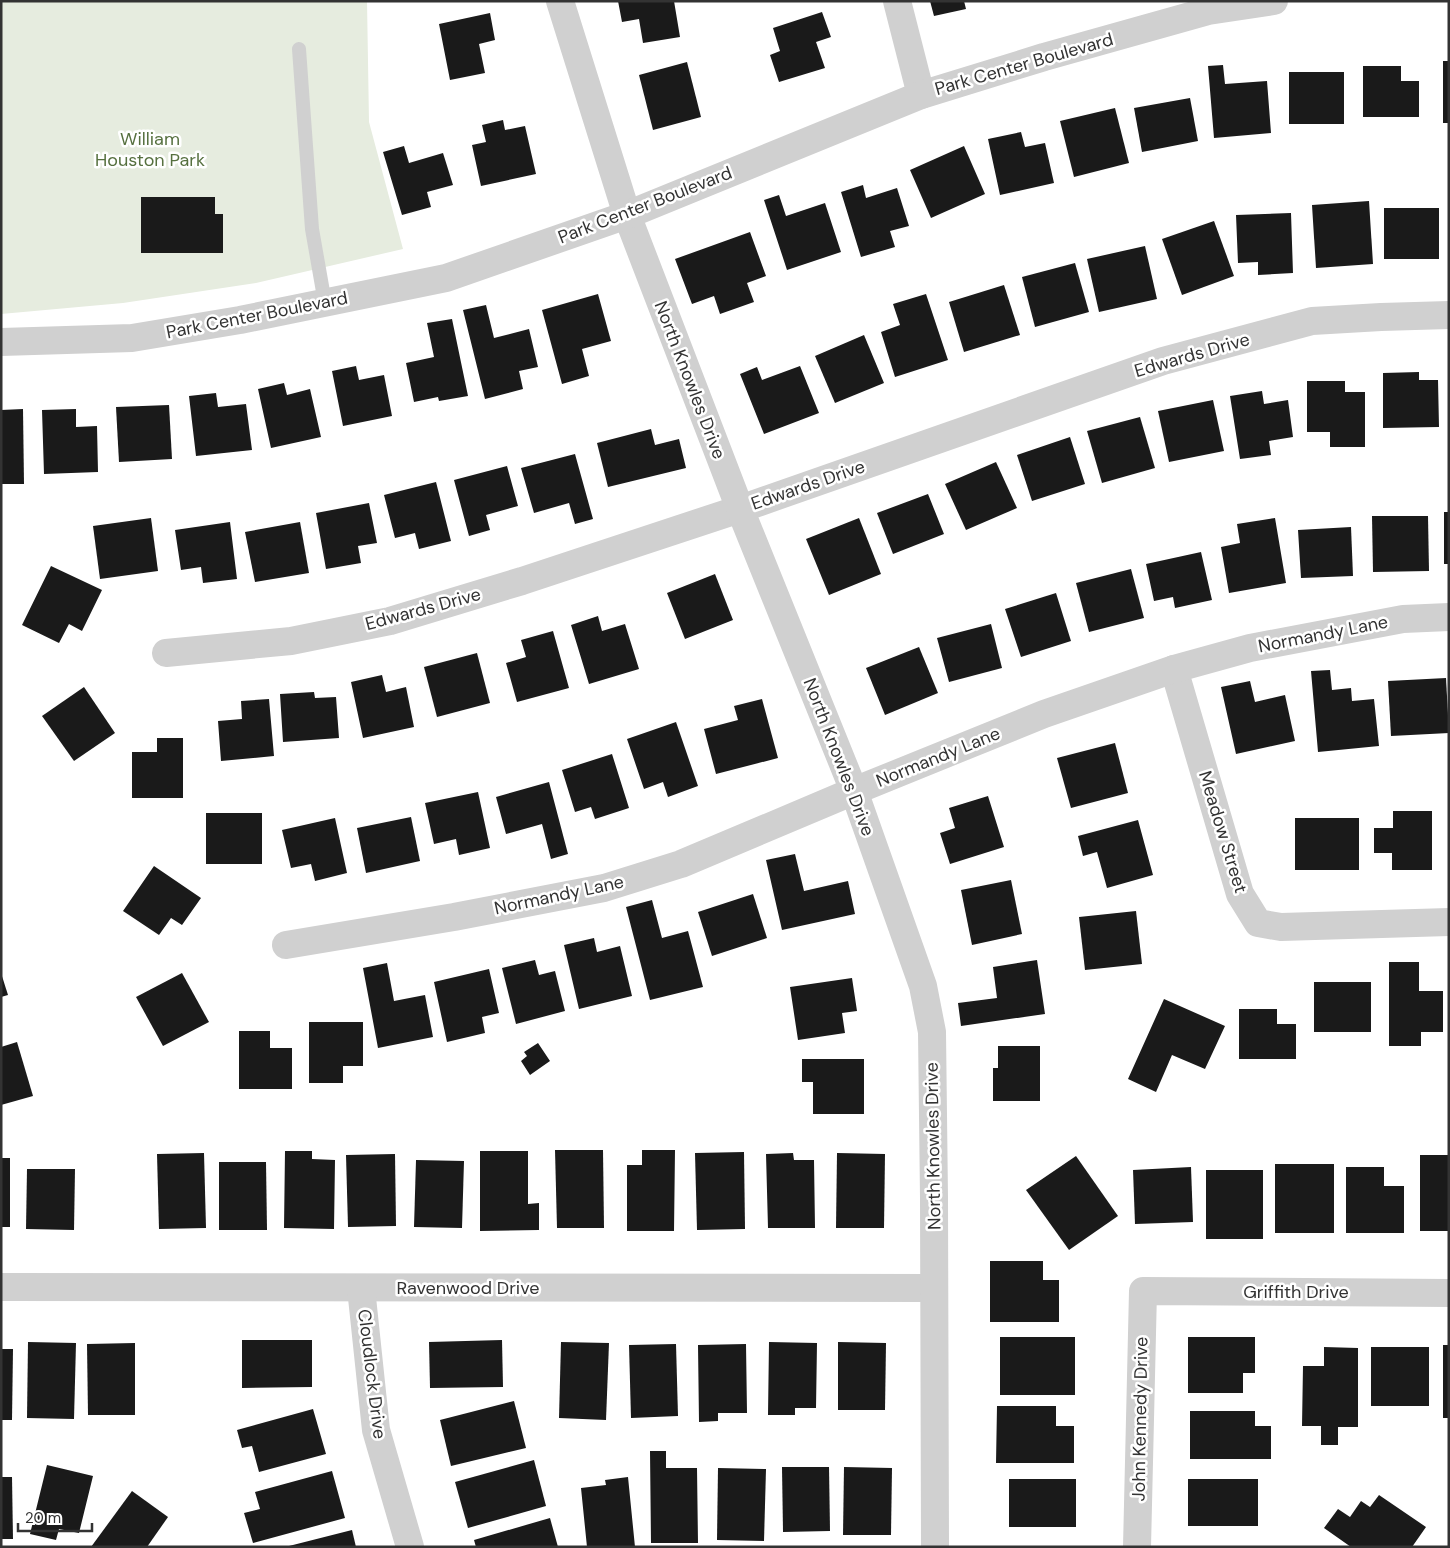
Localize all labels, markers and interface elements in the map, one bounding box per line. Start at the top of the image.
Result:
street label: Park Center Boulevard [932,27,1116,101]
park label: William Houston Park [95,127,205,172]
street label: Park Center Boulevard [555,161,735,249]
street label: Park Center Boulevard [164,286,350,344]
street label: North Knowles Drive [649,297,731,463]
street label: Edwards Drive [1132,327,1252,383]
street label: Edwards Drive [748,454,868,516]
street label: Edwards Drive [363,582,483,636]
street label: Normandy Lane [1256,610,1390,658]
street label: North Knowles Drive [798,674,880,840]
street label: Normandy Lane [872,721,1004,793]
street label: Meadow Street [1193,768,1253,896]
street label: Normandy Lane [492,870,626,920]
street label: North Knowles Drive [920,1062,946,1230]
street label: Ravenwood Drive [397,1276,539,1300]
street label: Griffith Drive [1243,1280,1349,1304]
street label: Cloudlock Drive [352,1308,392,1440]
street label: John Kennedy Drive [1127,1336,1153,1502]
scale bar [18,1500,91,1532]
text: 20 m [25,1508,61,1528]

